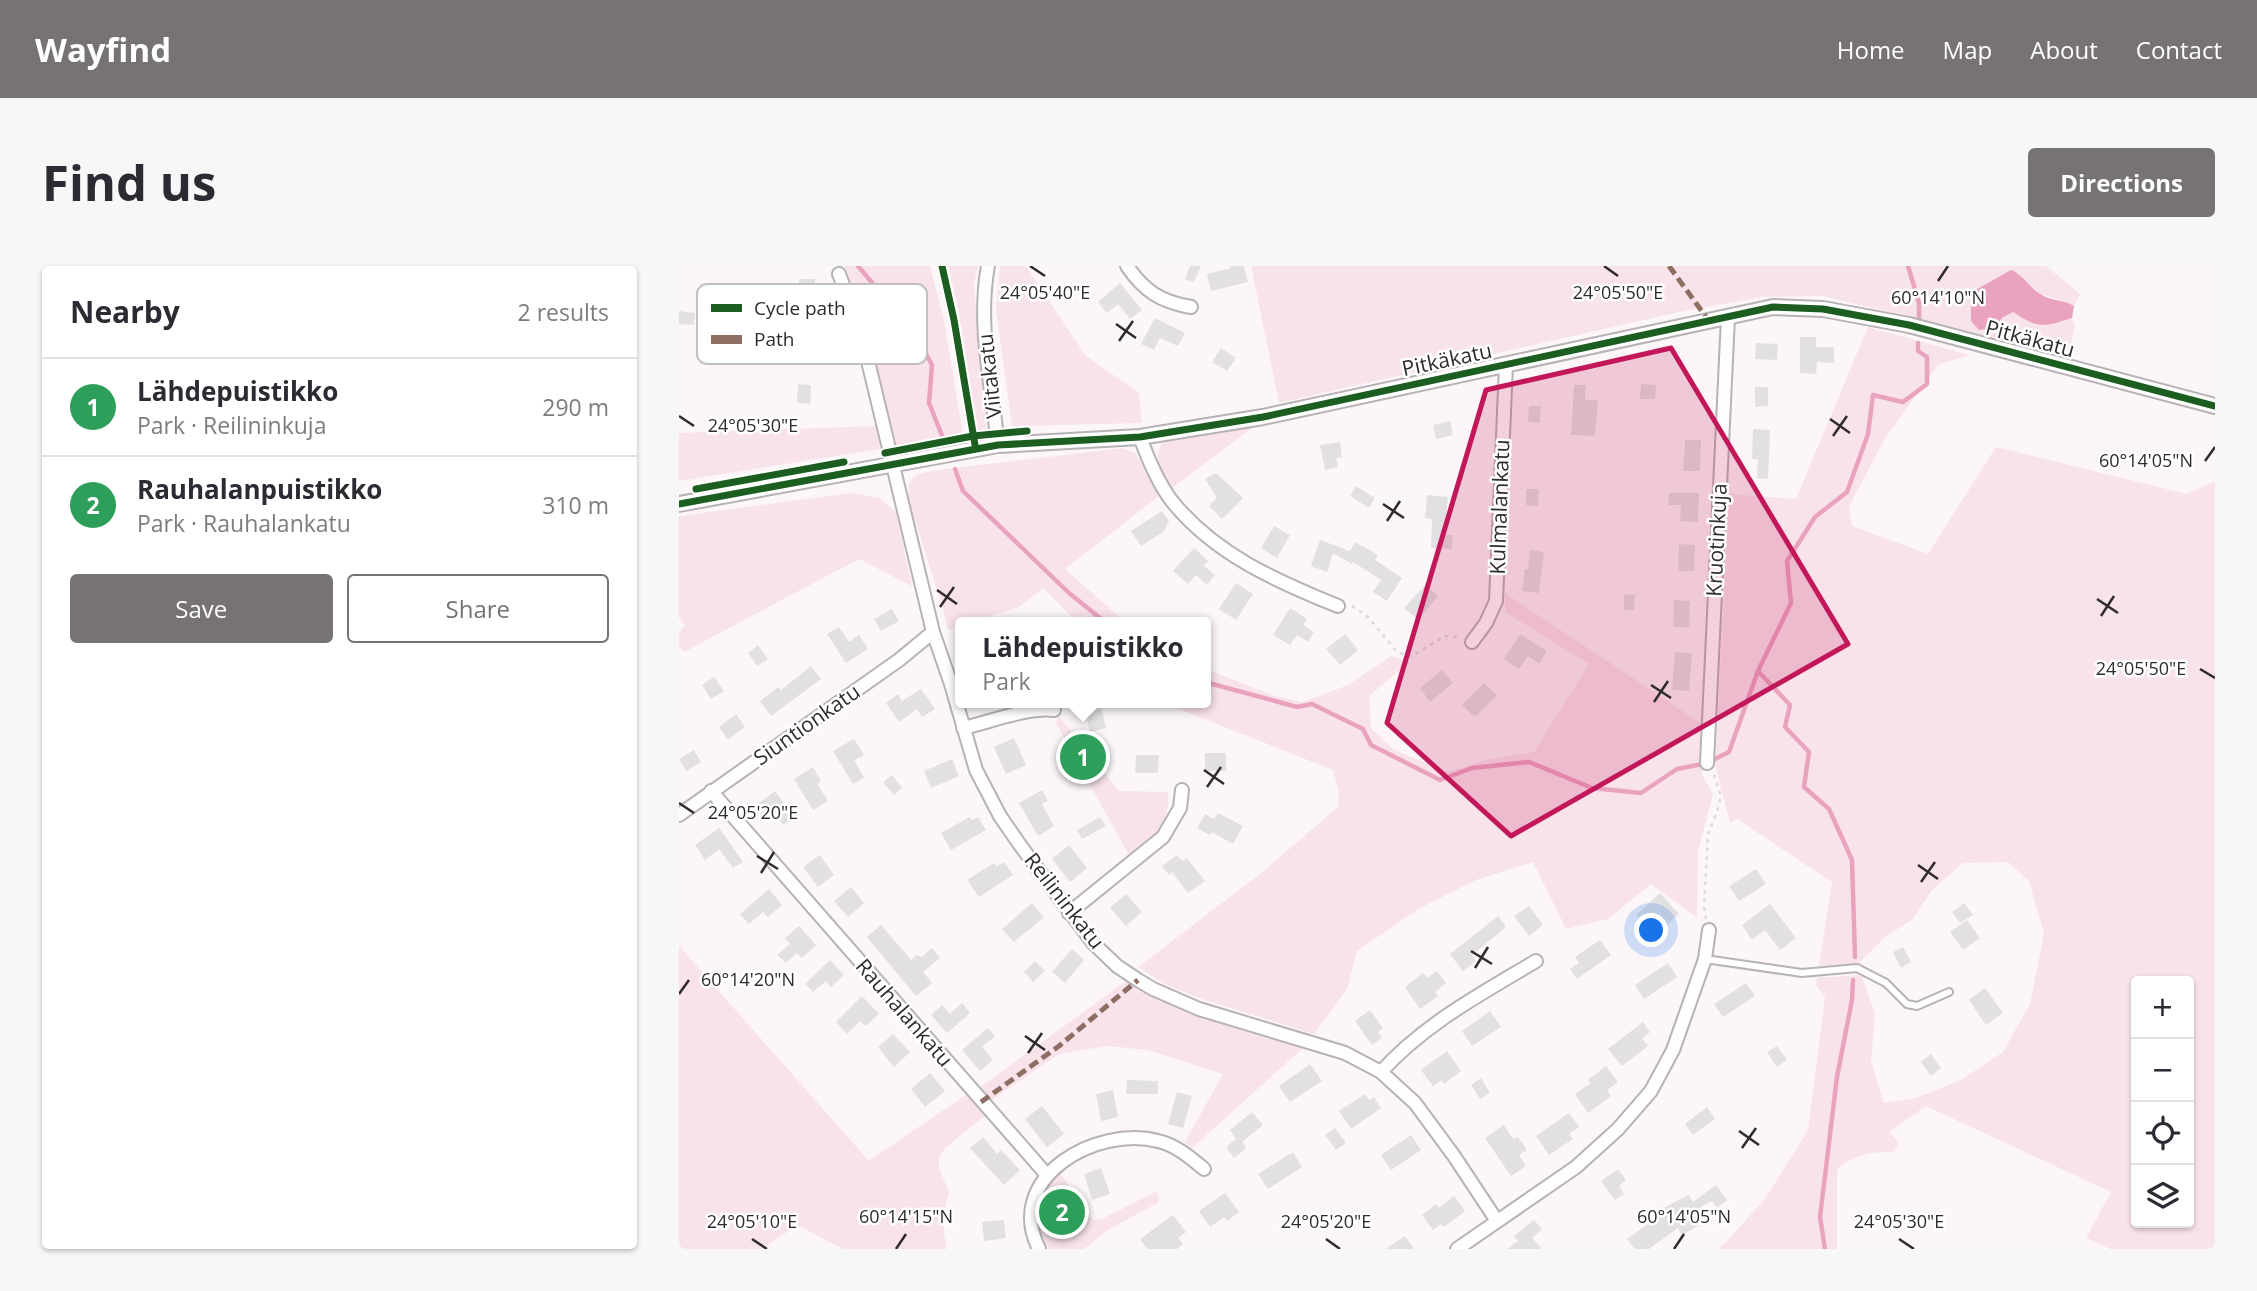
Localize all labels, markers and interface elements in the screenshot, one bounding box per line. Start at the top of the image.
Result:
text: Wayfind [35,27,171,72]
text: Home [1837,33,1905,66]
text: Map [1943,33,1992,66]
text: About [2030,33,2098,66]
text: Contact [2136,33,2222,66]
button: Directions [2028,148,2215,217]
text: Find us [42,149,216,215]
text: 24°05'40"E [1000,280,1090,304]
text: 24°05'50"E [1573,280,1663,304]
legend [697,284,927,364]
text: 60°14'10"N [1891,285,1985,309]
text: Nearby [70,291,180,332]
text: Cycle path [754,295,846,321]
text: 2 results [518,296,609,328]
street label: Pitkäkatu [1983,313,2078,363]
text: Path [754,326,794,352]
street label: Viitakatu [971,332,1007,420]
street label: Pitkäkatu [1399,336,1494,382]
text: Lähdepuistikko [137,373,338,409]
text: 1 [86,391,100,423]
text: 290 m [542,391,609,423]
text: Park · Reilininkuja [137,409,326,441]
text: 24°05'30"E [708,413,798,437]
street label: Kulmalankatu [1483,439,1515,575]
text: 60°14'05"N [2099,448,2193,472]
text: Rauhalanpuistikko [137,471,382,507]
street label: Kruotinkuja [1699,483,1733,597]
text: 2 [86,489,100,521]
text: 310 m [542,489,609,521]
text: Park · Rauhalankatu [137,507,351,539]
button: Save [70,574,333,643]
button: Share [347,574,609,643]
popup [955,617,1211,708]
text: Lähdepuistikko [982,629,1184,665]
text: 24°05'50"E [2096,656,2186,680]
text: Park [982,665,1030,697]
street label: Siuntionkatu [748,677,865,771]
pin: 1 [1060,731,1106,783]
text: 24°05'20"E [708,800,798,824]
street label: Reilininkatu [1018,847,1111,954]
your location [1634,913,1668,947]
street label: Rauhalankatu [850,952,960,1072]
text: 60°14'20"N [701,967,795,991]
map controls [2131,976,2194,1228]
button: + [2131,976,2194,1039]
button: − [2131,1039,2194,1102]
button: locate [2131,1102,2194,1165]
button: layers [2131,1165,2194,1228]
pin: 2 [1039,1186,1085,1238]
text: 60°14'15"N [859,1204,953,1228]
text: 60°14'05"N [1637,1204,1731,1228]
text: 24°05'10"E [707,1209,797,1233]
text: 24°05'20"E [1281,1209,1371,1233]
text: 24°05'30"E [1854,1209,1944,1233]

